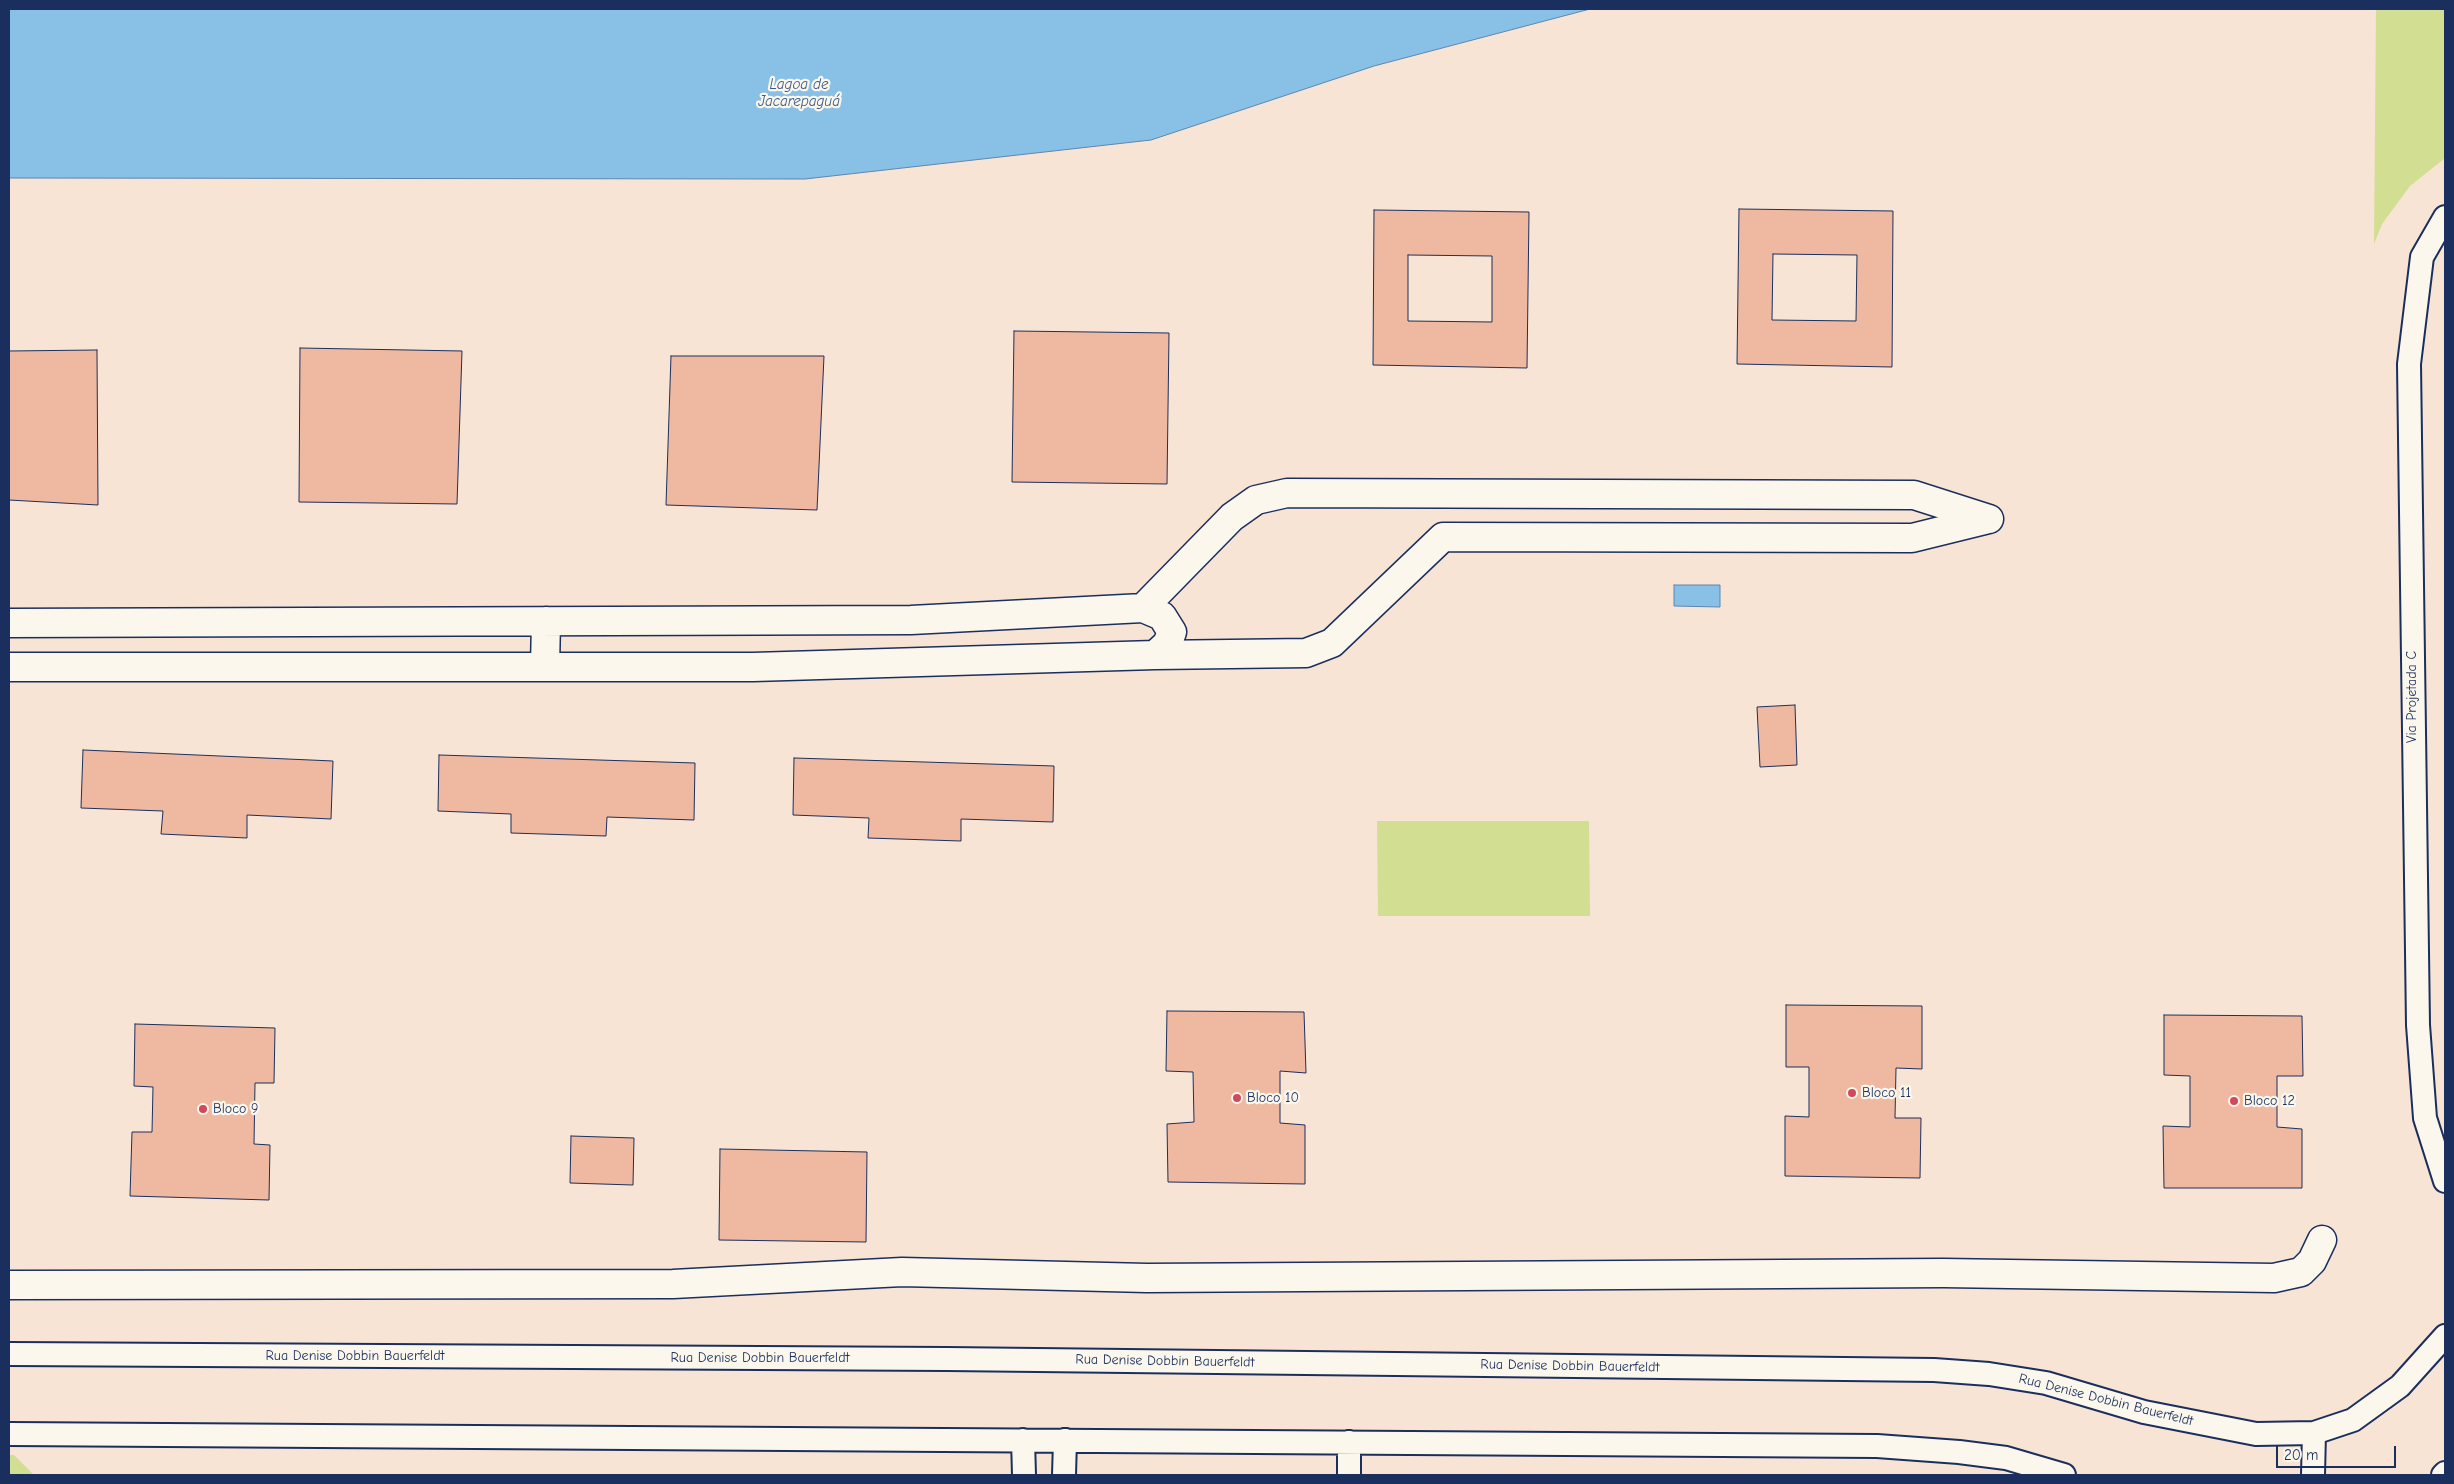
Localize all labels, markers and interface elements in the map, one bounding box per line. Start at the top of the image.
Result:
water label: Lagoa de Jacarepaguá [758,76,840,111]
street label: Via Projetada C [2404,651,2420,743]
place label: Bloco 11 [1862,1085,1911,1101]
marker: Bloco 11 [1846,1087,1858,1099]
place label: Bloco 10 [1247,1090,1299,1106]
marker: Bloco 10 [1231,1092,1243,1104]
place label: Bloco 12 [2244,1093,2295,1109]
marker: Bloco 12 [2228,1095,2240,1107]
place label: Bloco 9 [213,1101,258,1117]
marker: Bloco 9 [197,1103,209,1115]
street label: Rua Denise Dobbin Bauerfeldt [265,1348,445,1364]
street label: Rua Denise Dobbin Bauerfeldt [670,1350,850,1366]
street label: Rua Denise Dobbin Bauerfeldt [1075,1351,1255,1371]
street label: Rua Denise Dobbin Bauerfeldt [1480,1356,1660,1376]
street label: Rua Denise Dobbin Bauerfeldt [2017,1370,2195,1430]
scale bar [2279,1436,2399,1468]
text: 20 m [2284,1446,2318,1464]

